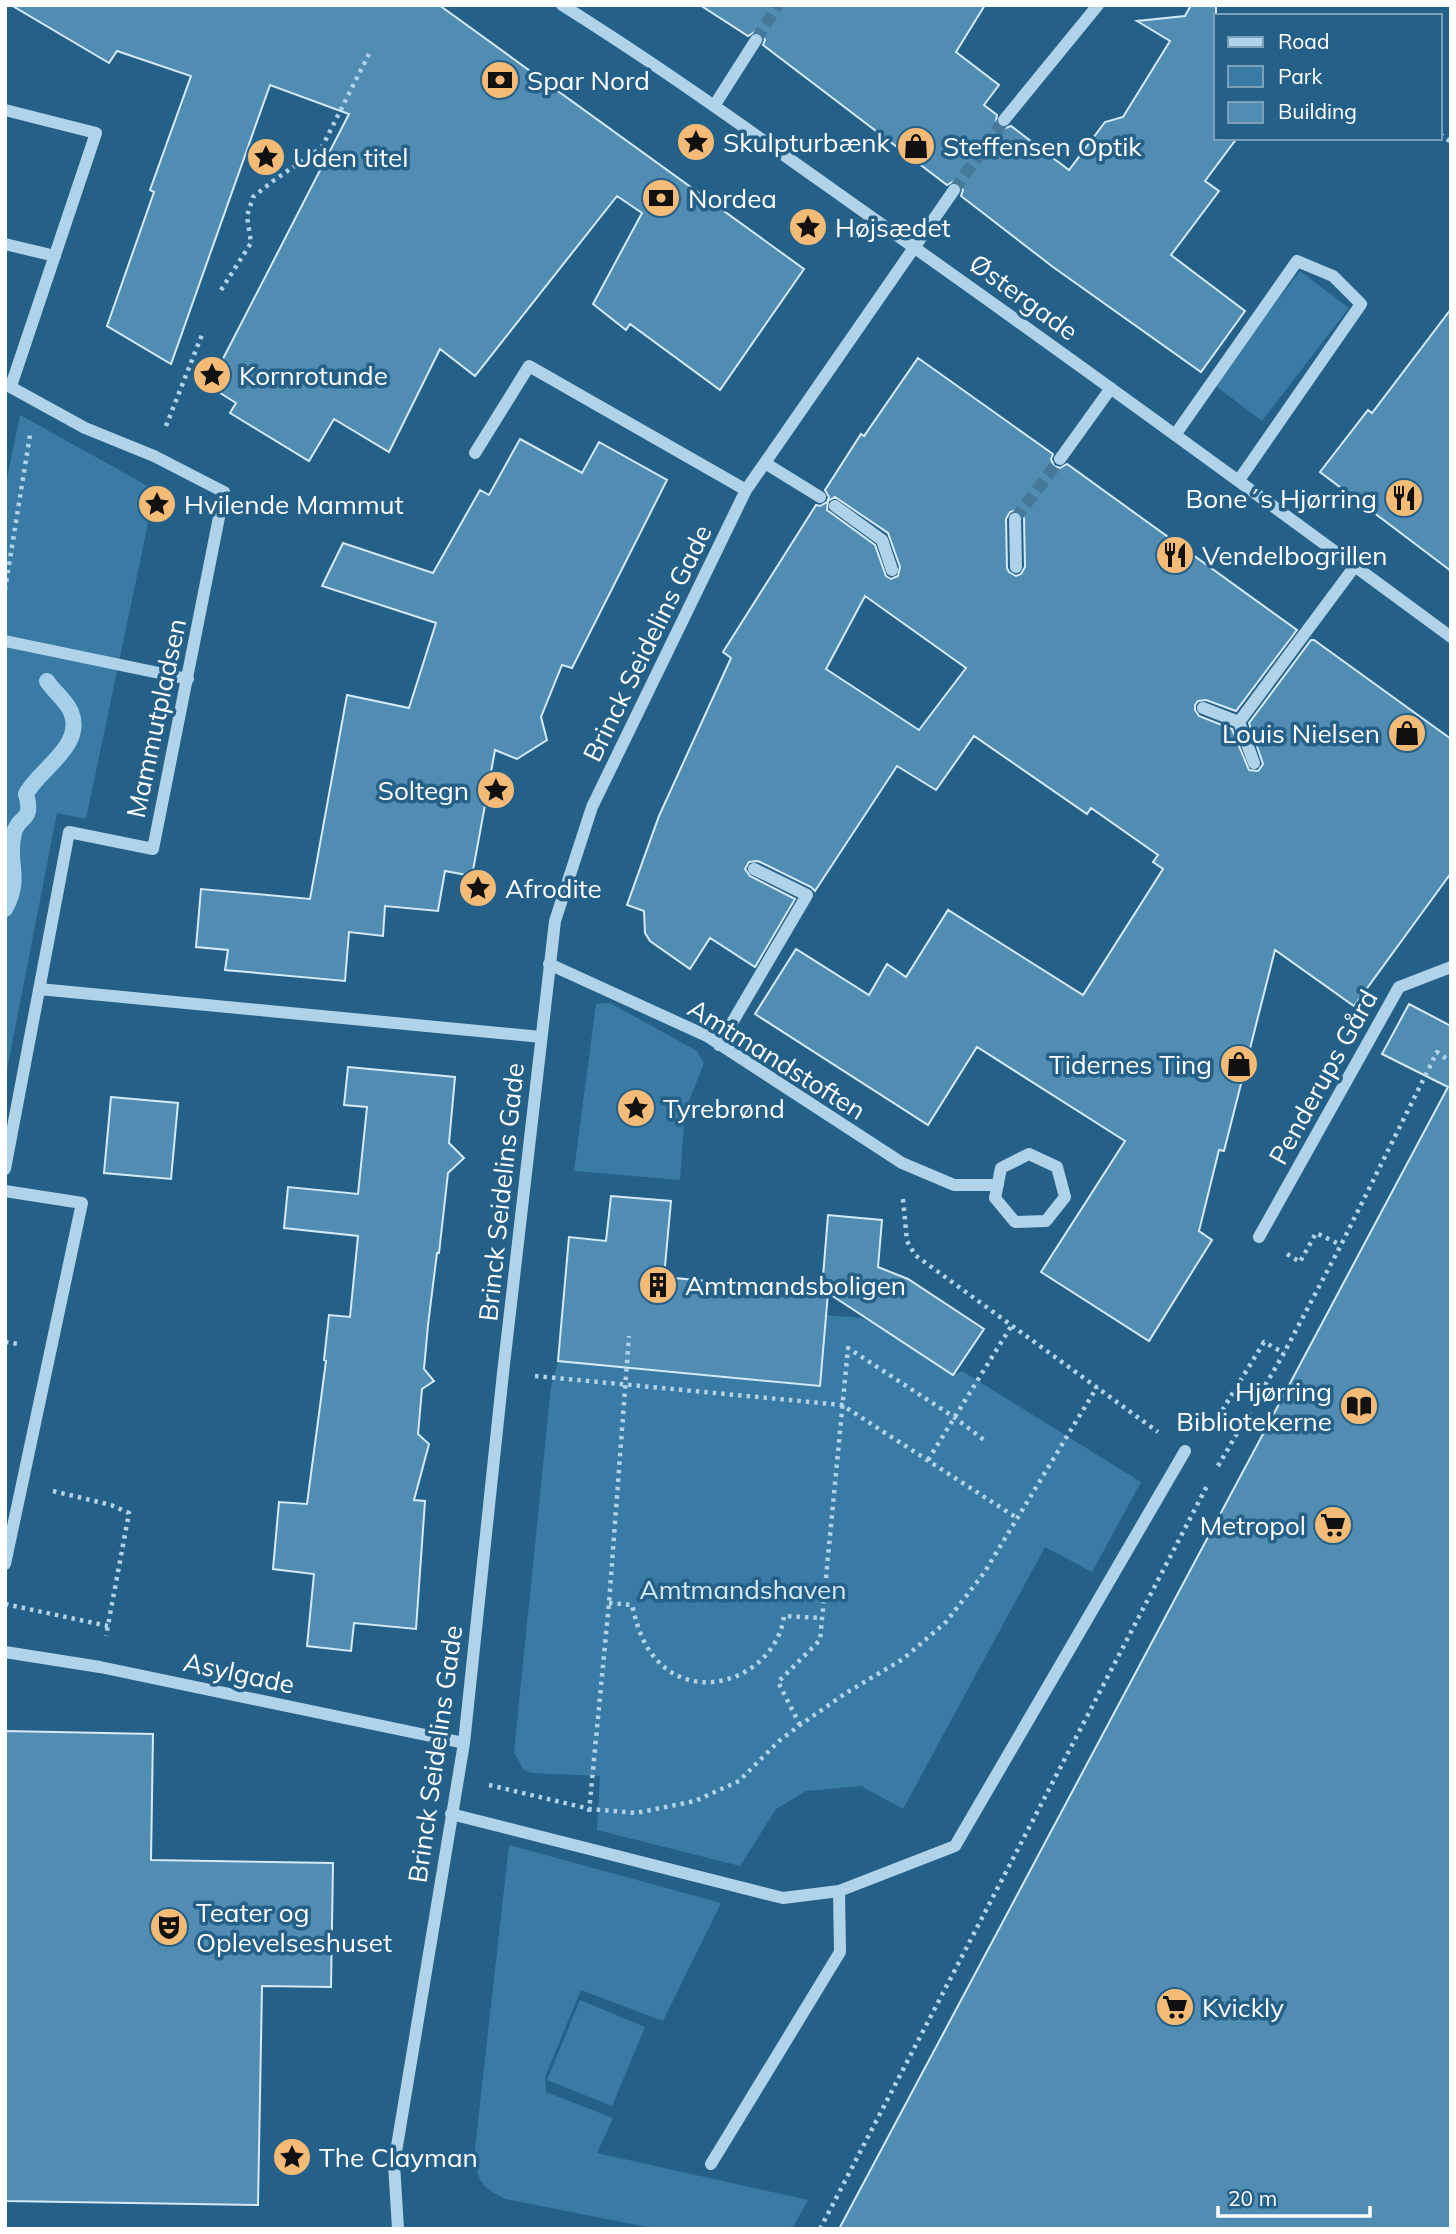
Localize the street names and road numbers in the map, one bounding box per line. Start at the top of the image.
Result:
street label: Østergade [963,247,1085,347]
street label: Brinck Seidelins Gade [575,519,719,767]
street label: Mammutpladsen [119,615,193,821]
street label: Penderups Gård [1261,984,1385,1170]
street label: Amtmandstoften [682,991,872,1127]
street label: Brinck Seidelins Gade [471,1061,531,1323]
street label: Brinck Seidelins Gade [401,1623,469,1885]
street label: Asylgade [180,1645,298,1701]

